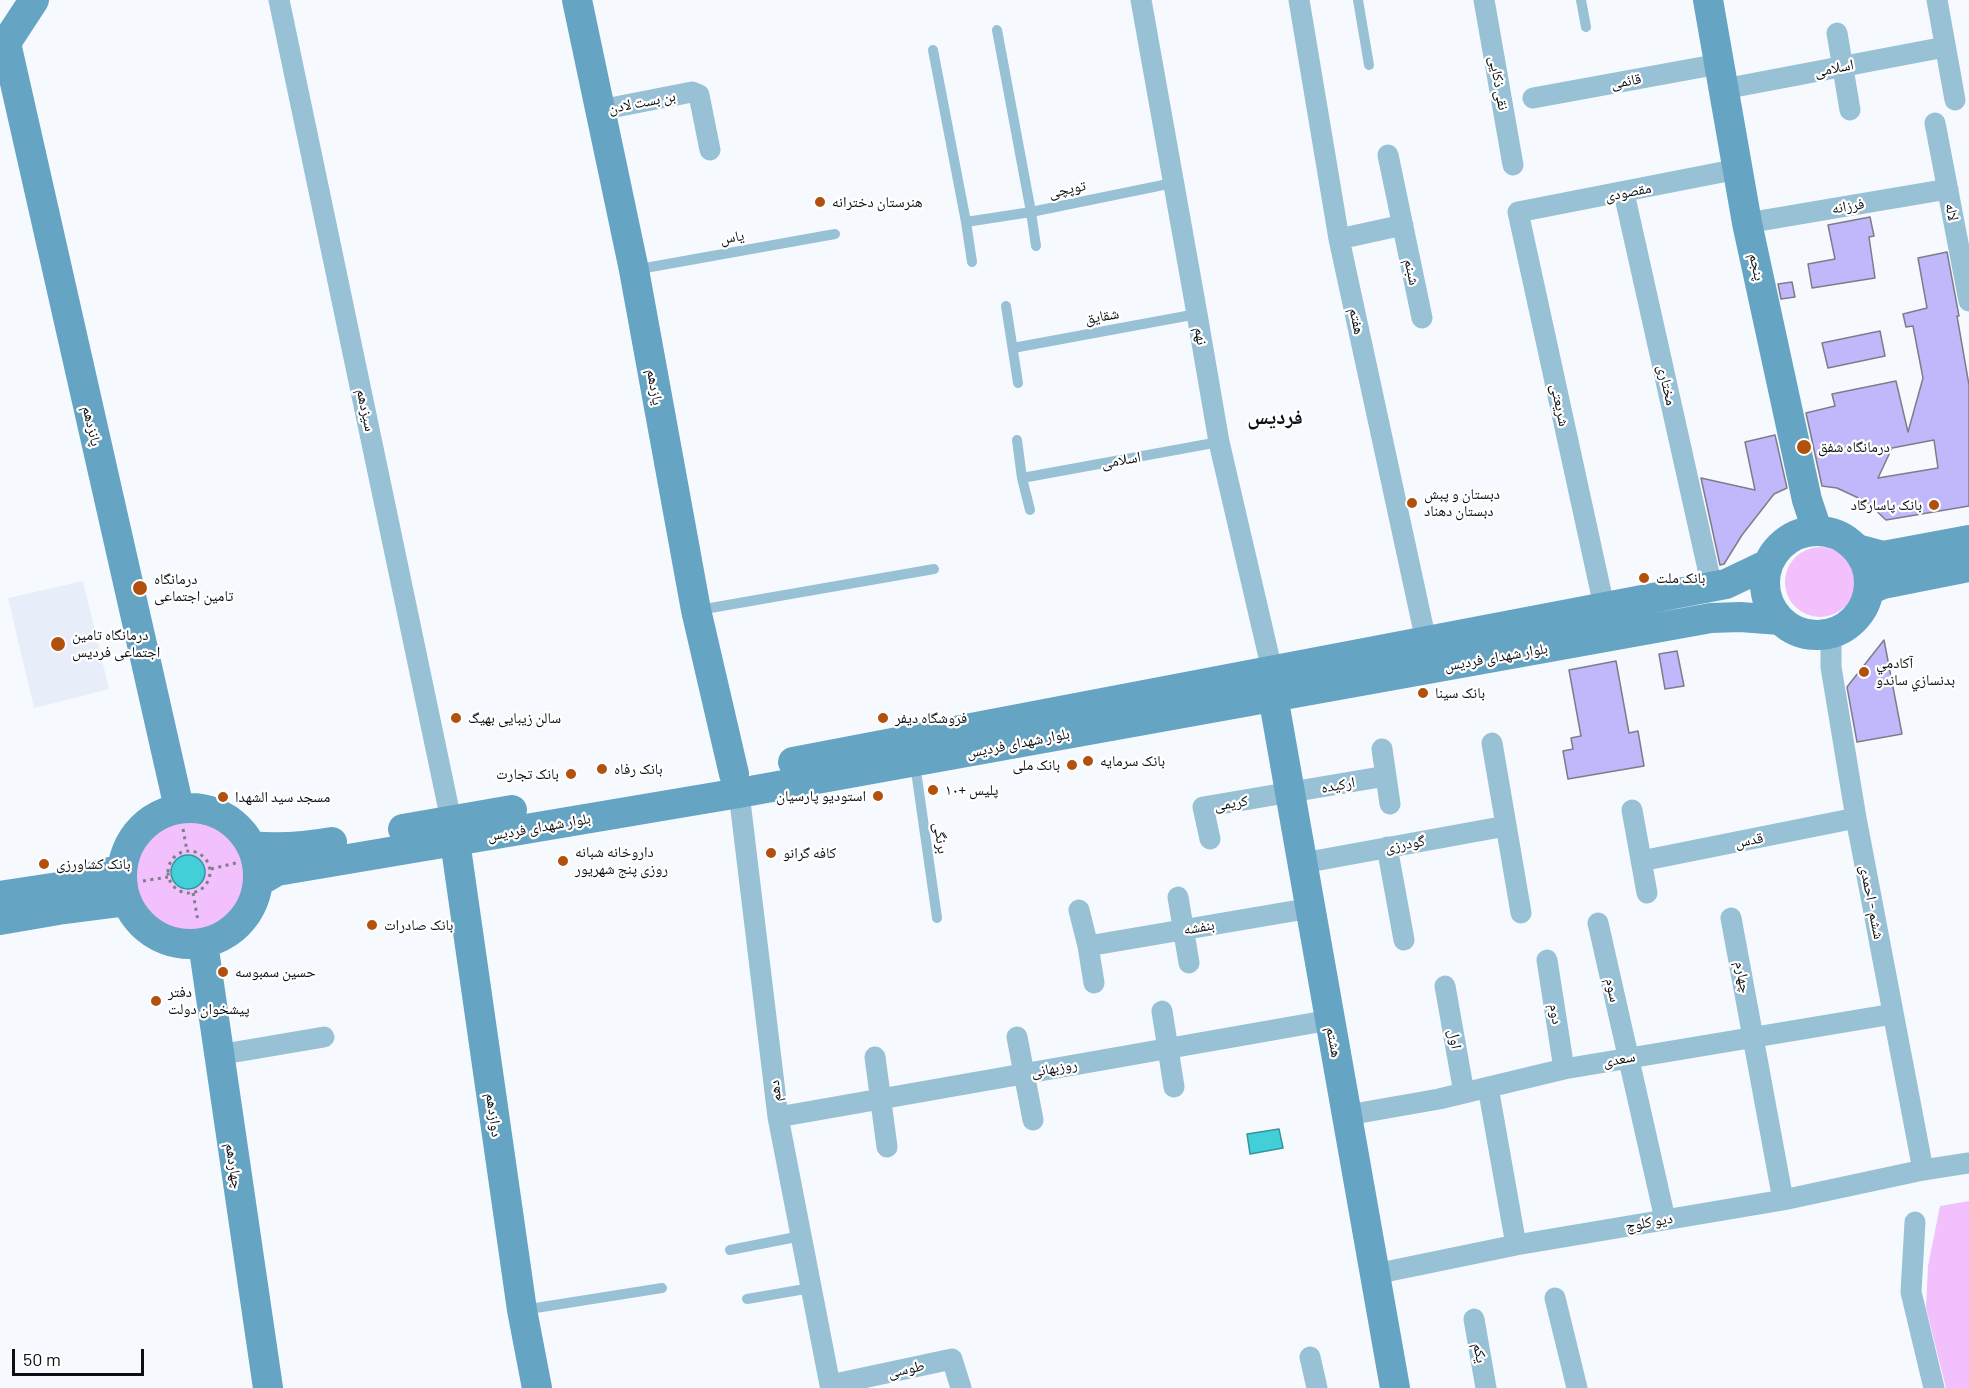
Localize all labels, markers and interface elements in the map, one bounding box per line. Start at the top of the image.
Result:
street label: نقی ذکایی [1485,54,1513,112]
street label: اسلامی [1813,55,1855,81]
street label: قائمی [1609,69,1643,93]
street label: بن بست لادن [607,87,677,117]
street label: توپچی [1047,176,1087,202]
street label: مقصودی [1603,179,1653,205]
place label: هنرستان دخترانه [832,193,923,211]
street label: فرزانه [1830,194,1866,218]
marker: هنرستان دخترانه [813,195,827,209]
street label: لاله [1941,202,1963,222]
street label: یاس [719,226,745,248]
street label: پنجم [1745,252,1769,282]
street label: شبنم [1400,257,1424,287]
street label: شقایق [1084,304,1120,328]
street label: هفتم [1345,306,1369,336]
street label: نهم [1191,326,1211,346]
street label: مختاری [1654,363,1680,407]
street label: یازدهم [643,367,667,407]
street label: شریعتی [1547,382,1573,428]
street label: سیزدهم [353,387,379,433]
street label: پانزدهم [79,404,105,448]
district label: فردیس [1247,404,1303,430]
marker: درمانگاه شفق [1795,438,1813,456]
place label: درمانگاه شفق [1818,438,1890,456]
street label: اسلامی [1100,448,1142,472]
place label: دبستان و پبش دبستان دهناد [1424,485,1500,520]
marker: دبستان و پبش دبستان دهناد [1405,496,1419,510]
place label: بانک پاسارگاد [1851,496,1922,514]
marker: بانک پاسارگاد [1927,498,1941,512]
place label: بانک ملت [1656,569,1705,587]
place label: درمانگاه تامین اجتماعى [154,570,233,605]
marker: بانک ملت [1637,571,1651,585]
marker: درمانگاه تامین اجتماعى [131,579,149,597]
place label: درمانگاه تامین اجتماعی فردیس [72,626,160,661]
marker: درمانگاه تامین اجتماعی فردیس [49,635,67,653]
street label: بلوار شهدای فردیس [1443,639,1549,675]
place label: آكادمي بدنسازي ساندو [1876,654,1955,689]
marker: آكادمي بدنسازي ساندو [1857,665,1871,679]
place label: بانک سینا [1435,684,1485,702]
marker: بانک سینا [1416,686,1430,700]
place label: سالن زیبایی بهیگ [468,709,561,727]
place label: فروشگاه دیفر [895,709,967,727]
marker: سالن زیبایی بهیگ [449,711,463,725]
marker: فروشگاه دیفر [876,711,890,725]
street label: بلوار شهدای فردیس [965,724,1071,762]
place label: بانک سرمایه [1100,752,1165,770]
marker: بانک سرمایه [1081,754,1095,768]
place label: بانک ملی [1012,756,1060,774]
marker: بانک ملی [1065,758,1079,772]
place label: بانک رفاه [614,760,663,778]
marker: بانک رفاه [595,762,609,776]
place label: بانک تجارت [496,765,559,783]
marker: بانک تجارت [564,767,578,781]
street label: ارکیده [1320,773,1356,797]
place label: پلیس +۱۰ [945,781,998,799]
marker: پلیس +۱۰ [926,783,940,797]
place label: استودیو پارسیان [776,787,866,805]
place label: مسجد سید الشهدا [235,788,330,806]
marker: استودیو پارسیان [871,789,885,803]
marker: مسجد سید الشهدا [216,790,230,804]
street label: کریمی [1213,791,1249,815]
street label: بلوار شهدای فردیس [486,809,592,845]
street label: برنگی [930,821,952,855]
street label: قدس [1733,828,1765,852]
street label: گودرزی [1384,832,1426,856]
place label: داروخانه شبانه روزی پنج شهریور [575,843,668,878]
place label: کافه گرانو [783,844,836,862]
marker: کافه گرانو [764,846,778,860]
marker: داروخانه شبانه روزی پنج شهریور [556,854,570,868]
place label: بانک کشاورزی [56,855,131,873]
marker: بانک کشاورزی [37,857,51,871]
street label: ششم - احمدی [1856,863,1888,941]
street label: بنفشه [1182,915,1216,939]
place label: بانک صادرات [384,916,453,934]
marker: بانک صادرات [365,918,379,932]
street label: چهارم [1731,959,1755,995]
place label: حسین سمبوسه [235,963,316,981]
marker: حسین سمبوسه [216,965,230,979]
street label: سوم [1602,976,1624,1004]
place label: دفتر پیشخوان دولت [168,983,250,1018]
marker: دفتر پیشخوان دولت [149,994,163,1008]
street label: دوم [1546,1002,1566,1026]
street label: هشتم [1322,1025,1346,1059]
street label: اول [1444,1028,1466,1050]
street label: سعدی [1601,1047,1637,1071]
street label: روزبهانی [1029,1055,1079,1081]
street label: دهم [765,1079,785,1103]
street label: دوازدهم [482,1092,506,1138]
street label: چهاردهم [221,1142,247,1190]
street label: دیو کلوچ [1624,1209,1674,1235]
scale bar [15,1337,147,1375]
street label: یکم [1469,1342,1491,1364]
text: 50 m [23,1348,61,1370]
street label: طوسی [886,1356,926,1382]

